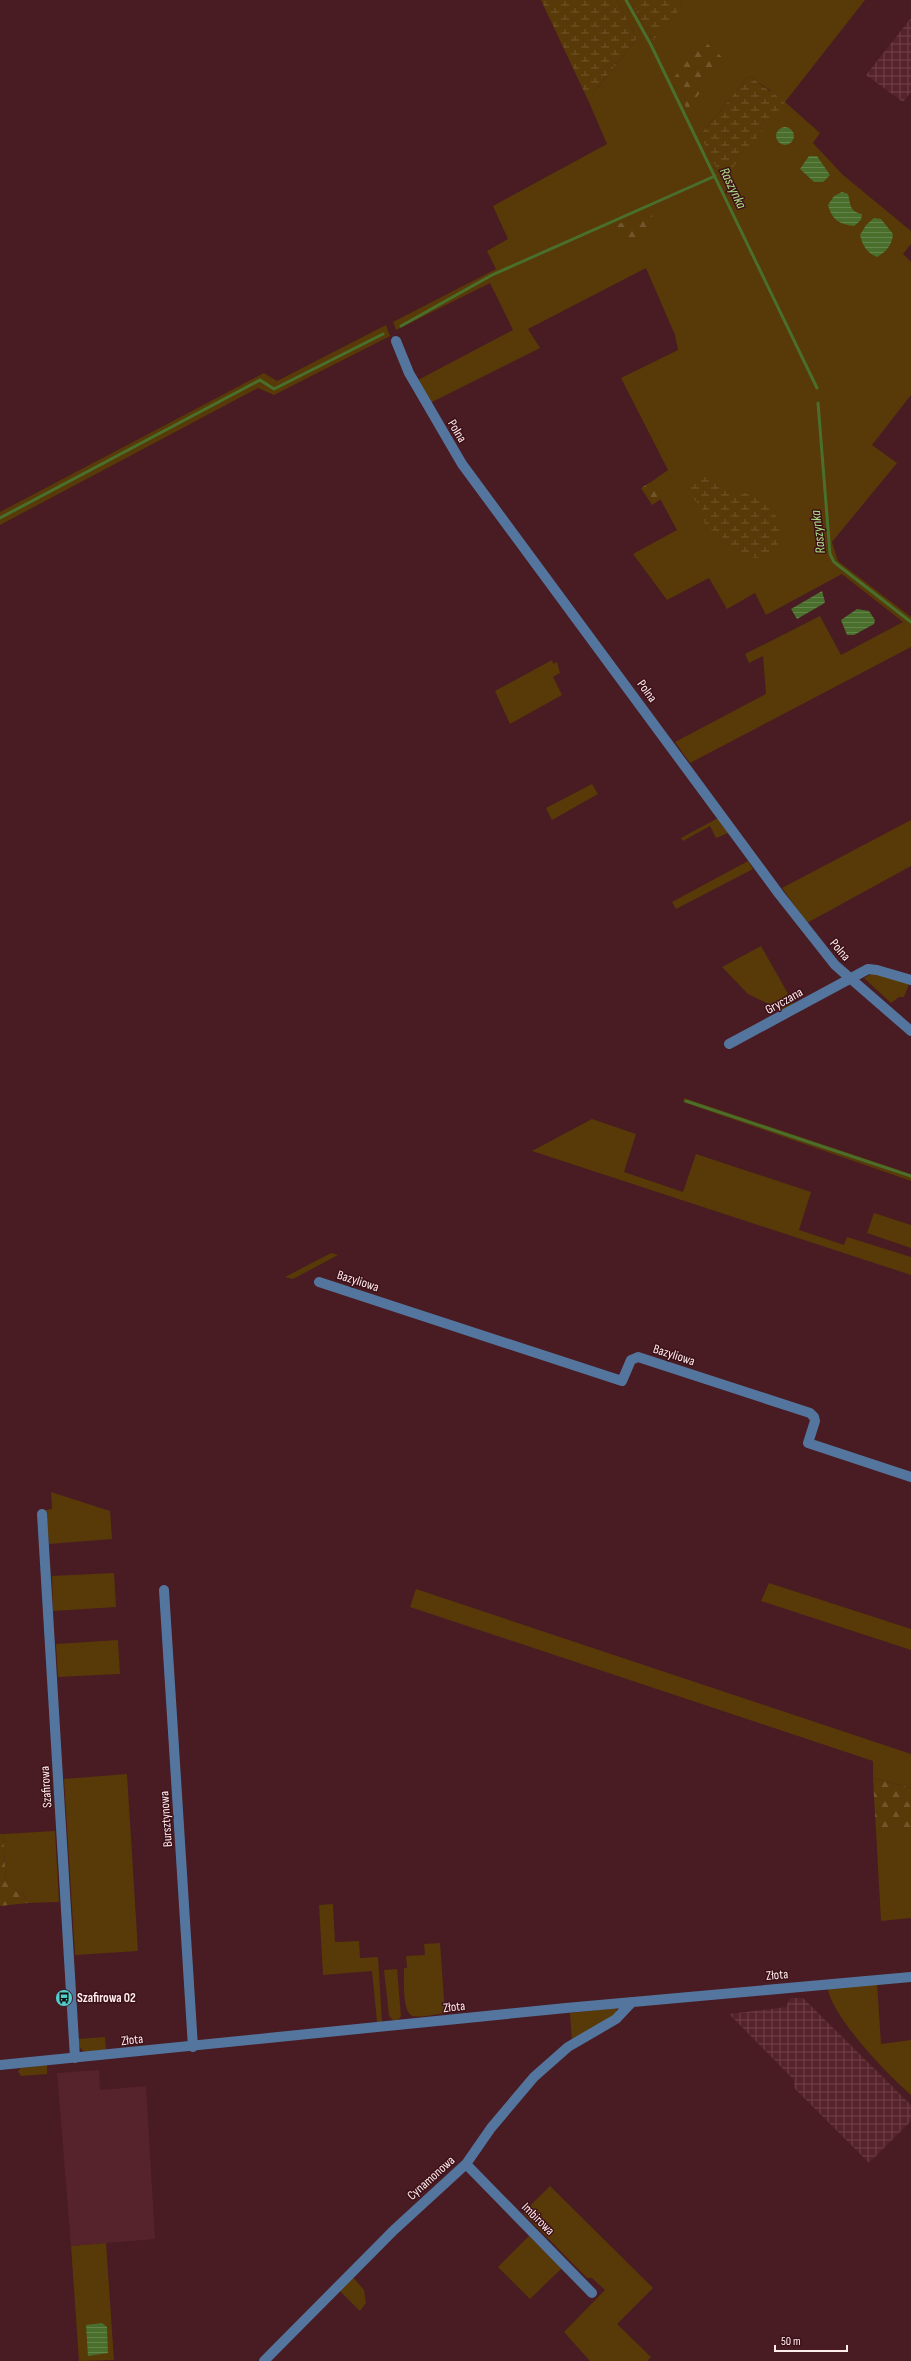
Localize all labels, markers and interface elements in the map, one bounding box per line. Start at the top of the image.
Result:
water label: Raszynka [716,165,750,212]
street label: Polna [444,417,470,445]
water label: Raszynka [807,509,829,555]
street label: Polna [634,677,660,705]
street label: Polna [826,936,854,964]
street label: Gryczana [762,984,806,1018]
street label: Bazyliowa [335,1267,381,1295]
street label: Bazyliowa [651,1341,697,1369]
street label: Szafirowa [37,1766,55,1808]
street label: Bursztynowa [156,1791,176,1847]
street label: Złota [765,1966,789,1984]
bus stop icon: Szafirowa 02 [54,1988,74,2008]
place label: Szafirowa 02 [77,1990,136,2006]
street label: Złota [442,1998,466,2016]
street label: Złota [120,2031,144,2049]
street label: Cynamonowa [404,2152,458,2204]
street label: Imbirowa [518,2199,558,2239]
scale bar [775,2327,847,2353]
text: 50 m [781,2334,801,2349]

